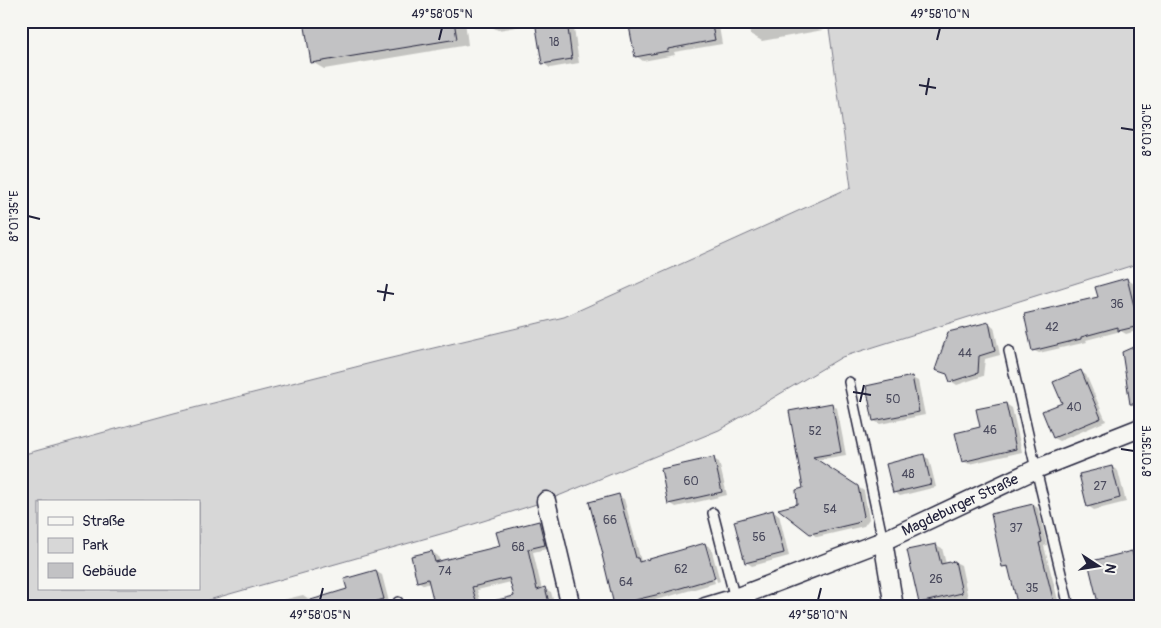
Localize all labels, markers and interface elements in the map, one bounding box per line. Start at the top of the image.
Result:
text: 49°58'05"N [411,7,473,22]
text: 49°58'10"N [910,7,970,22]
house number: 18 [549,35,559,50]
text: 8°01'30"E [1140,104,1155,156]
text: 8°01'35"E [7,191,22,241]
house number: 36 [1110,297,1124,312]
house number: 42 [1045,320,1059,335]
house number: 44 [958,346,972,361]
house number: 50 [886,392,900,407]
house number: 40 [1066,400,1082,415]
house number: 46 [983,423,997,438]
house number: 52 [808,424,822,439]
text: 8°01'35"E [1140,426,1155,476]
house number: 48 [901,467,915,482]
street label: Magdeburger Straße [899,469,1022,541]
house number: 60 [683,474,699,489]
house number: 27 [1093,479,1107,494]
legend [38,500,200,590]
house number: 54 [823,502,837,517]
text: Straße [82,512,125,531]
house number: 66 [603,513,617,528]
house number: 37 [1009,521,1023,536]
house number: 56 [752,530,766,545]
text: Park [82,536,109,555]
house number: 68 [511,540,525,555]
north arrow [1074,540,1124,590]
text: Gebäude [82,562,137,581]
house number: 62 [674,562,688,577]
text: N [1101,562,1120,575]
house number: 74 [438,564,452,579]
house number: 26 [929,572,943,587]
house number: 64 [619,575,633,590]
house number: 35 [1025,581,1039,596]
text: 49°58'05"N [289,608,351,623]
text: 49°58'10"N [788,608,848,623]

